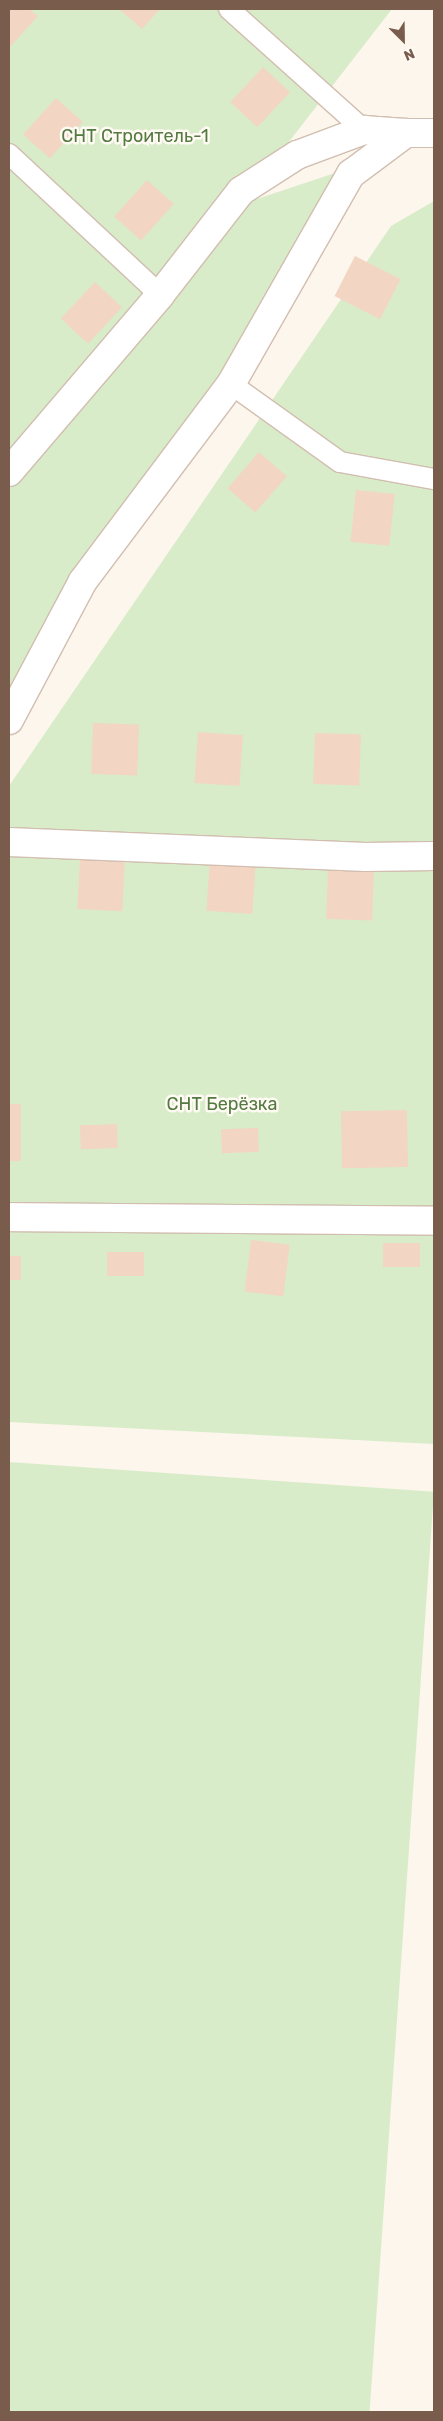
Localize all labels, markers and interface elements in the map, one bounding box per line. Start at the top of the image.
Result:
north arrow [378,15,428,65]
text: N [401,44,417,64]
park label: СНТ Строитель-1 [61,125,209,147]
park label: СНТ Берёзка [167,1093,277,1115]

